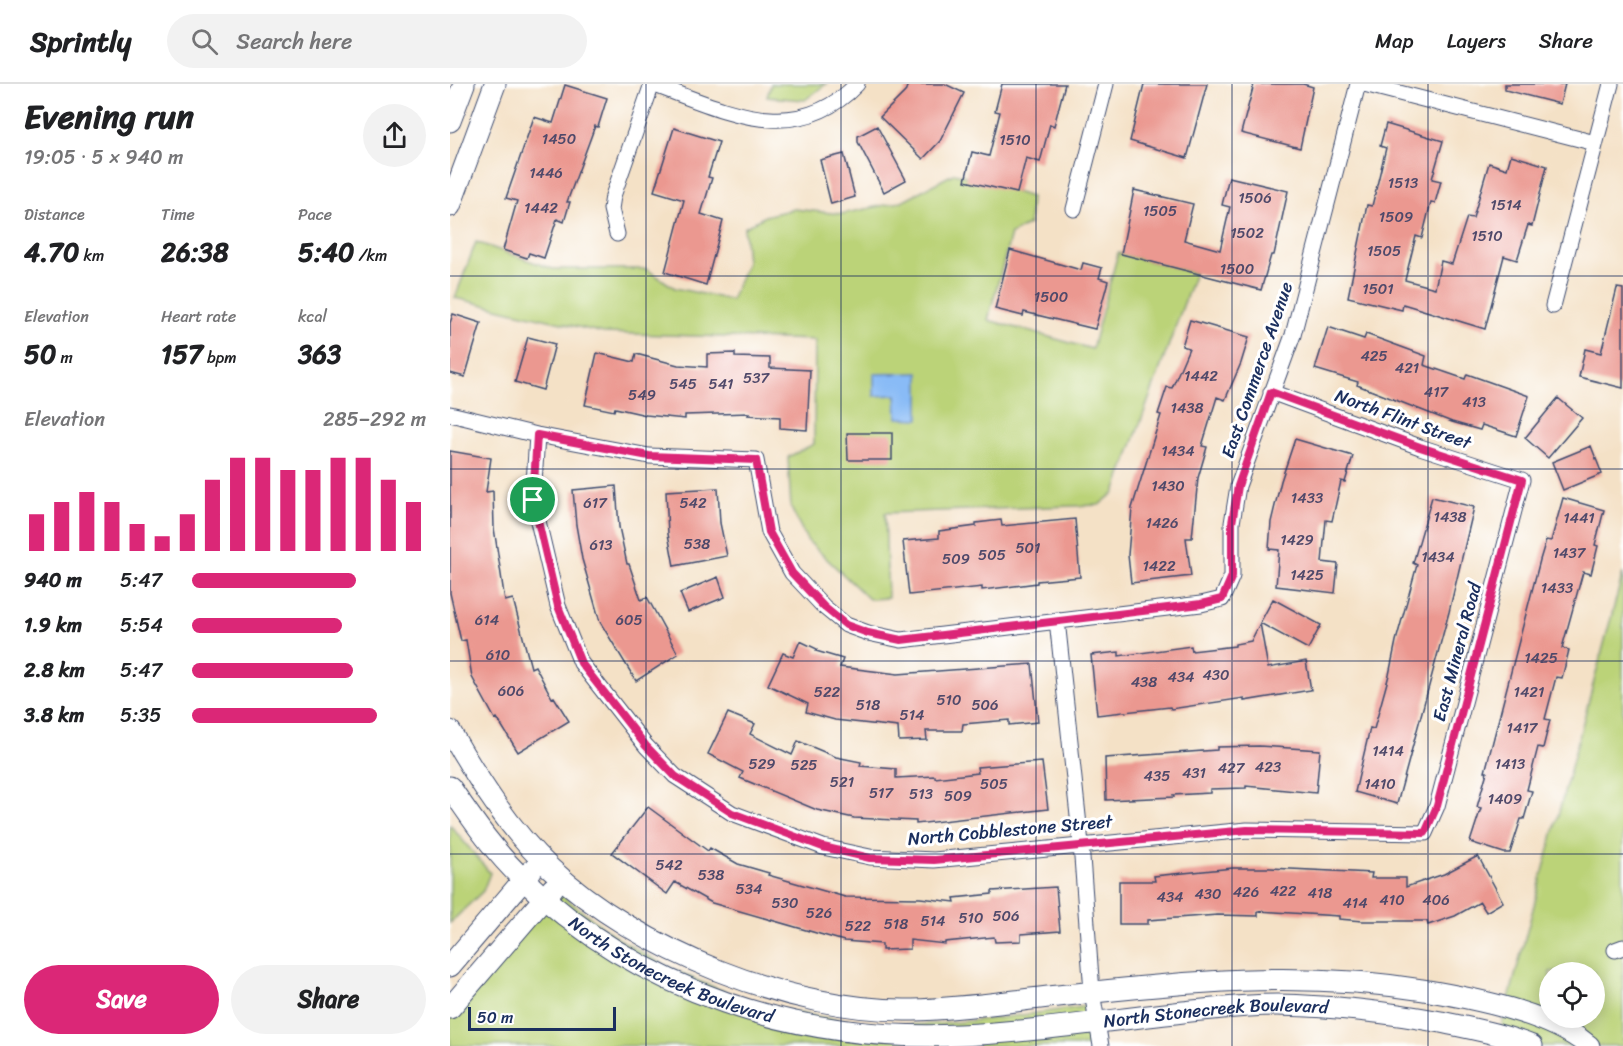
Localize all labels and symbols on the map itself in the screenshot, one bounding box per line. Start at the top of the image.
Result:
house number: 1450 [542,126,576,152]
house number: 1510 [999,127,1031,153]
house number: 1446 [529,160,563,186]
house number: 1513 [1388,170,1418,196]
house number: 1506 [1238,185,1272,211]
house number: 1514 [1490,192,1522,218]
house number: 1442 [524,195,558,221]
house number: 1505 [1143,198,1177,224]
house number: 1509 [1379,204,1413,230]
house number: 1502 [1230,220,1264,246]
house number: 1510 [1471,223,1503,249]
house number: 1505 [1367,238,1401,264]
house number: 1500 [1220,256,1254,282]
house number: 1501 [1362,276,1394,302]
street label: East Commerce Avenue [1212,277,1302,463]
house number: 1500 [1034,284,1068,310]
house number: 425 [1360,343,1388,369]
house number: 421 [1395,355,1419,381]
house number: 1442 [1184,363,1218,389]
house number: 537 [743,365,770,391]
house number: 545 [669,371,697,397]
house number: 541 [709,371,733,397]
street label: North Flint Street [1330,379,1476,459]
house number: 417 [1424,379,1450,405]
house number: 549 [628,382,656,408]
house number: 413 [1462,389,1486,415]
house number: 1438 [1170,395,1204,421]
house number: 1434 [1161,438,1195,464]
house number: 1430 [1151,473,1185,499]
pin [507,474,558,525]
house number: 1433 [1291,485,1323,511]
house number: 617 [583,490,608,516]
house number: 542 [679,490,707,516]
house number: 1438 [1433,504,1467,530]
house number: 1441 [1563,505,1595,531]
house number: 1426 [1146,510,1179,536]
house number: 1429 [1280,527,1314,553]
house number: 538 [684,531,710,557]
house number: 613 [589,532,613,558]
house number: 501 [1015,535,1041,561]
house number: 1437 [1553,540,1587,566]
house number: 505 [978,542,1006,568]
house number: 1434 [1421,544,1455,570]
house number: 509 [942,546,970,572]
house number: 1422 [1142,553,1176,579]
house number: 1425 [1290,562,1324,588]
house number: 1433 [1541,575,1573,601]
street label: East Mineral Road [1423,577,1491,725]
house number: 614 [475,607,499,633]
house number: 605 [615,607,643,633]
house number: 610 [486,642,510,668]
house number: 1425 [1524,645,1558,671]
house number: 430 [1202,662,1230,688]
house number: 434 [1168,664,1195,690]
house number: 438 [1131,669,1157,695]
house number: 606 [498,678,524,704]
house number: 522 [814,679,841,705]
house number: 1421 [1514,679,1544,705]
house number: 510 [936,687,962,713]
house number: 518 [856,692,880,718]
house number: 506 [971,692,999,718]
house number: 514 [900,702,924,728]
house number: 1417 [1507,715,1539,741]
house number: 1414 [1372,738,1404,764]
house number: 529 [748,751,776,777]
house number: 1413 [1495,751,1525,777]
house number: 525 [791,752,818,778]
house number: 423 [1255,754,1281,780]
house number: 427 [1218,755,1246,781]
house number: 431 [1182,760,1206,786]
house number: 435 [1144,763,1170,789]
house number: 521 [830,769,854,795]
house number: 505 [980,771,1008,797]
house number: 1410 [1364,771,1396,797]
house number: 517 [869,780,895,806]
house number: 513 [909,781,933,807]
house number: 509 [944,783,972,809]
house number: 1409 [1488,786,1522,812]
street label: North Cobblestone Street [906,805,1114,855]
house number: 542 [655,852,683,878]
house number: 538 [698,862,724,888]
house number: 534 [736,876,762,902]
house number: 422 [1270,878,1297,904]
house number: 426 [1233,879,1259,905]
house number: 418 [1308,880,1332,906]
house number: 430 [1194,881,1222,907]
house number: 434 [1157,884,1184,910]
house number: 410 [1379,887,1405,913]
house number: 406 [1422,887,1450,913]
house number: 530 [772,890,798,916]
house number: 414 [1342,890,1368,916]
house number: 526 [806,900,832,926]
house number: 506 [992,903,1020,929]
house number: 510 [958,905,984,931]
street label: North Stonecreek Boulevard [562,907,779,1033]
house number: 514 [921,908,945,934]
house number: 518 [884,911,908,937]
house number: 522 [845,913,872,939]
street label: North Stonecreek Boulevard [1102,989,1331,1037]
scale bar [468,1004,616,1032]

